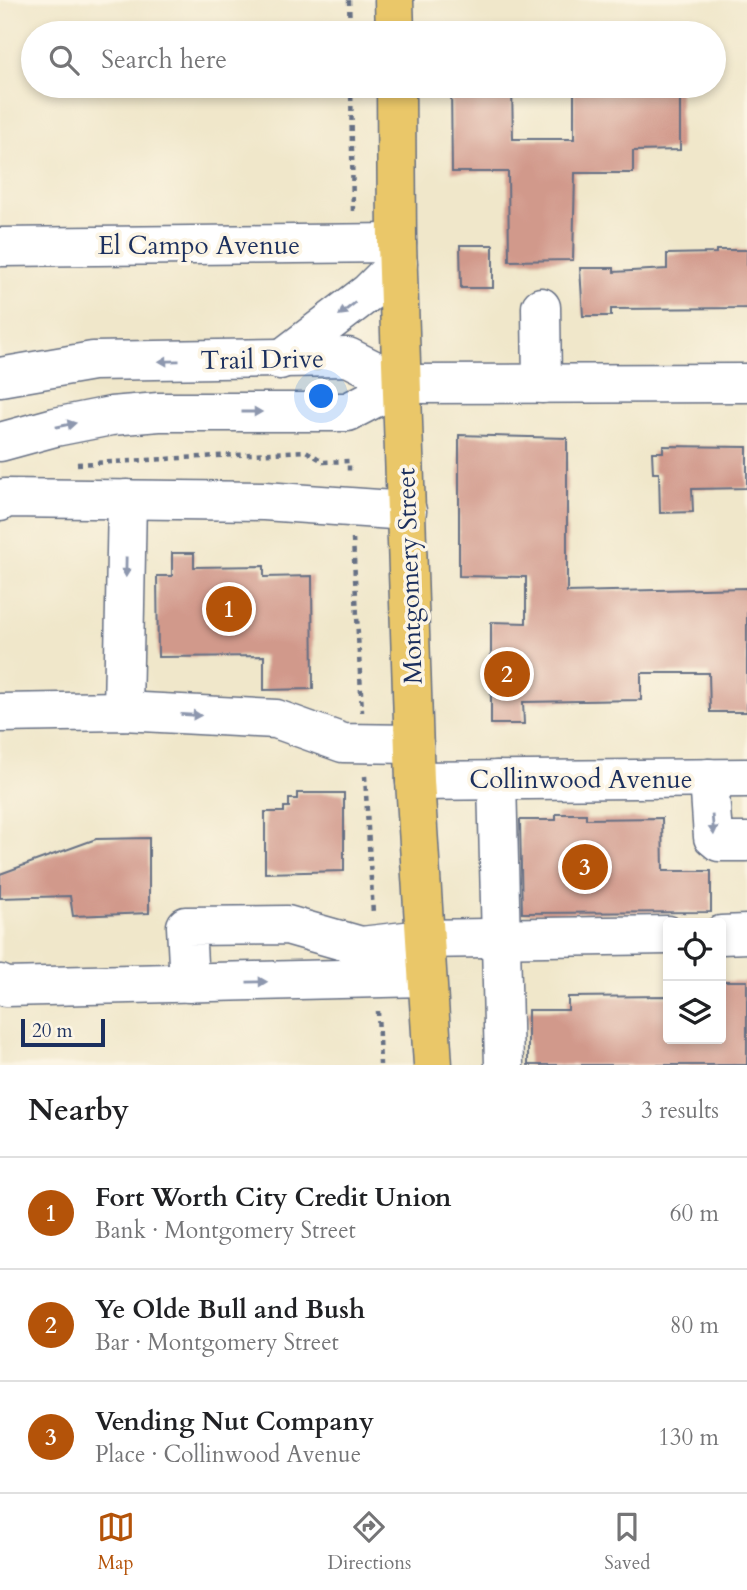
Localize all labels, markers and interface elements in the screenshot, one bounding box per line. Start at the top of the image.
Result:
search box [21,21,726,98]
icon: search [45,41,83,79]
text: Search here [101,42,227,77]
street label: El Campo Avenue [98,228,300,263]
one-way arrow [338,301,356,316]
street label: Trail Drive [200,341,324,378]
one-way arrow [157,355,179,367]
your location [304,379,338,413]
one-way arrow [241,406,263,418]
one-way arrow [55,419,77,430]
street label: Montgomery Street [388,467,431,685]
one-way arrow [120,556,131,578]
pin: 1 [206,583,252,635]
pin: 2 [484,648,530,700]
one-way arrow [181,709,203,720]
street label: Collinwood Avenue [469,762,693,797]
one-way arrow [708,815,719,837]
pin: 3 [562,841,608,893]
map controls [663,918,726,1044]
button: locate [663,918,726,981]
one-way arrow [246,976,268,987]
button: layers [663,981,726,1044]
scale bar [21,1016,105,1048]
text: 20 m [32,1018,73,1044]
text: Nearby [28,1090,129,1131]
text: 3 results [641,1095,719,1126]
text: Fort Worth City Credit Union [95,1180,452,1215]
text: 1 [45,1198,57,1229]
text: 60 m [670,1198,719,1229]
text: Bank · Montgomery Street [95,1215,356,1246]
text: Ye Olde Bull and Bush [95,1292,365,1327]
text: 2 [45,1310,57,1341]
text: 80 m [670,1310,719,1341]
text: Bar · Montgomery Street [95,1327,339,1358]
text: Vending Nut Company [95,1404,374,1439]
text: 3 [45,1422,57,1453]
text: 130 m [658,1422,719,1453]
text: Place · Collinwood Avenue [95,1439,361,1470]
tab: Map [97,1508,135,1576]
tab: Directions [328,1508,411,1576]
tab: Saved [604,1508,650,1576]

